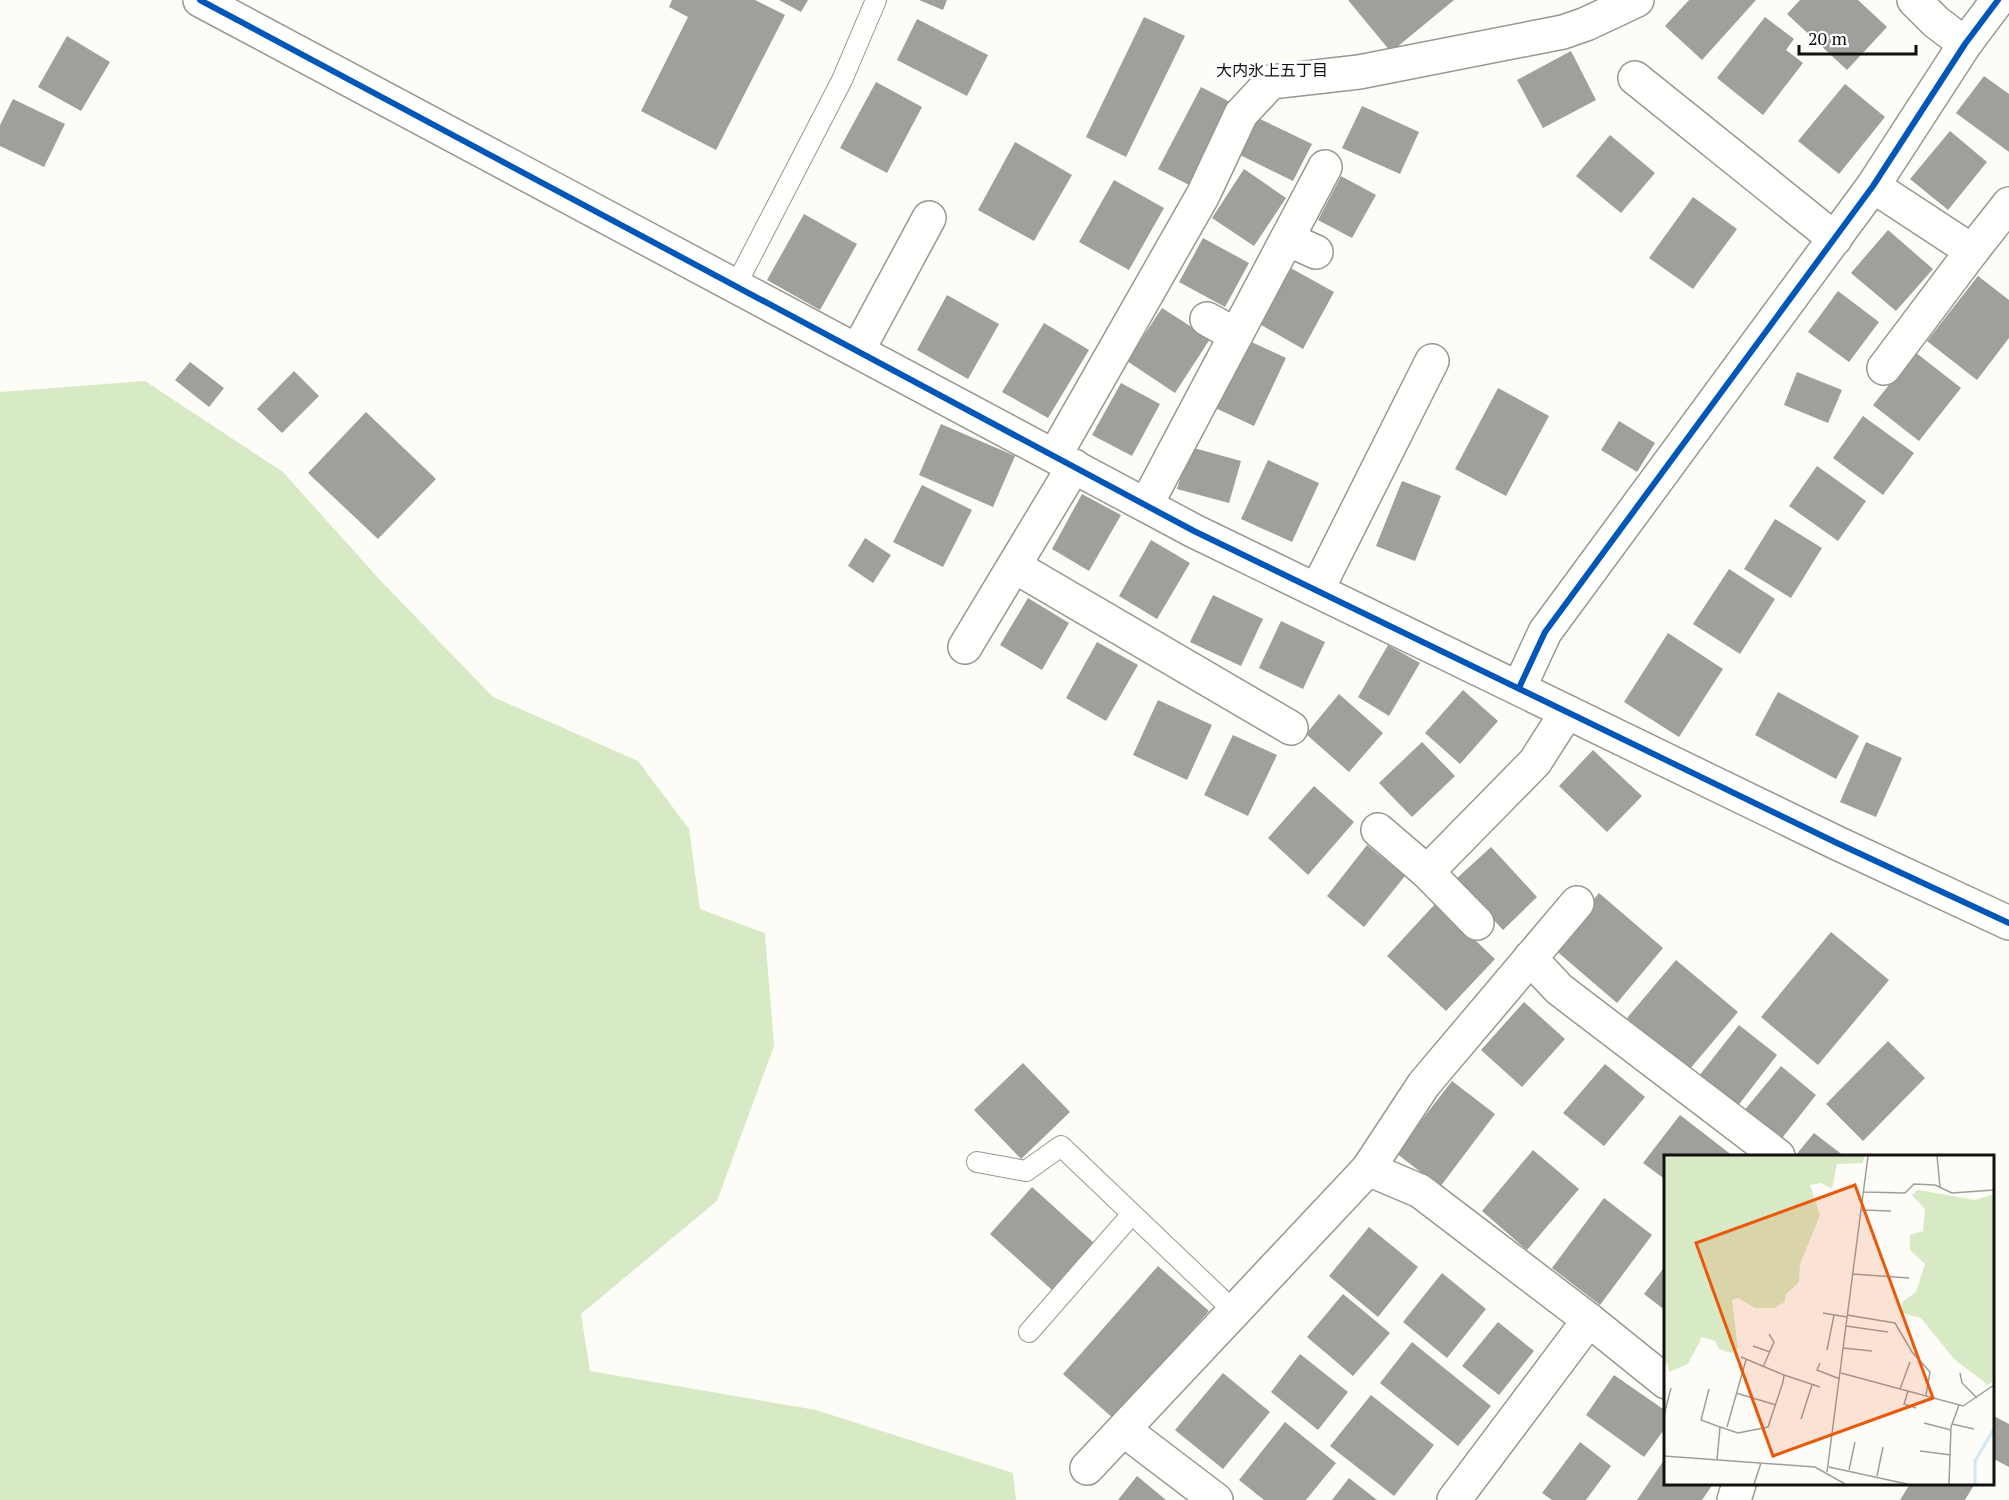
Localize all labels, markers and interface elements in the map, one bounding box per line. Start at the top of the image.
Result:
scale bar [1799,18,1916,56]
text: 20 m [1808,26,1848,50]
district label: 大内氷上五丁目 [1216,59,1328,81]
inset map [1664,1155,1994,1485]

